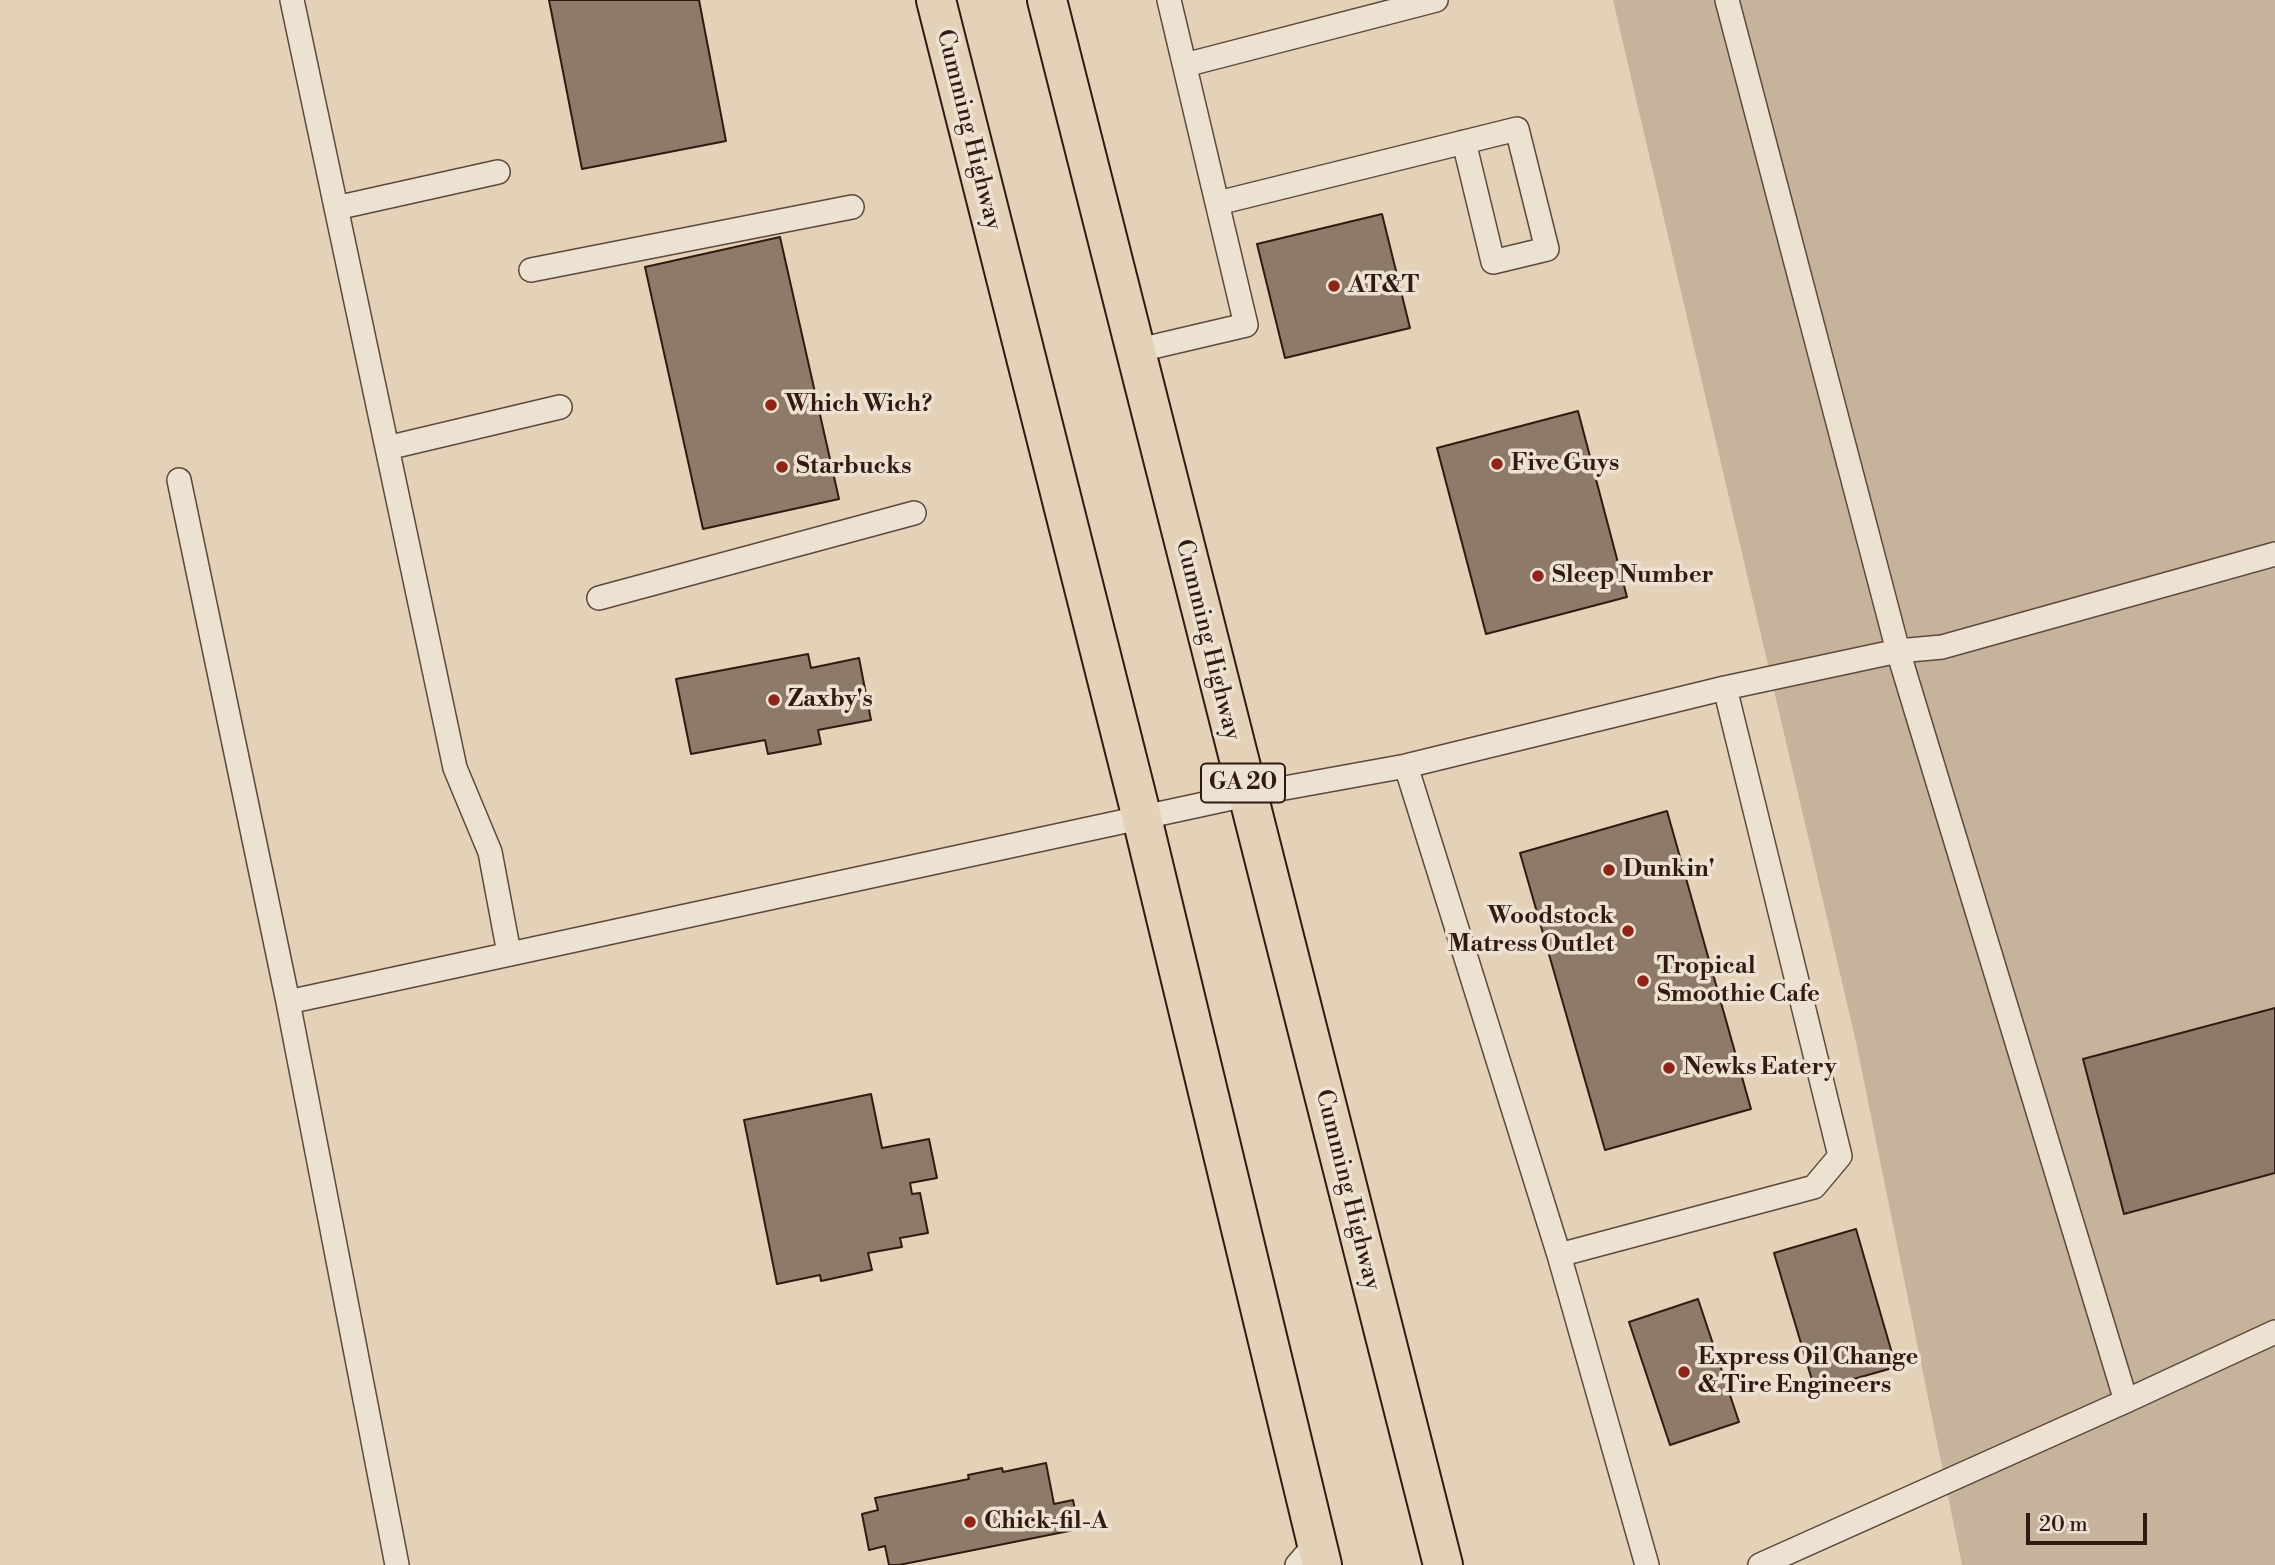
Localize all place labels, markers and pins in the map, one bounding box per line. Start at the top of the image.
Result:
place label: AT&T [1348,272,1419,300]
marker: AT&T [1326,278,1342,294]
place label: Which Wich? [785,391,932,419]
marker: Which Wich? [763,397,779,413]
place label: Five Guys [1511,450,1619,478]
place label: Starbucks [796,453,912,481]
marker: Five Guys [1489,456,1505,472]
marker: Starbucks [774,459,790,475]
place label: Sleep Number [1552,562,1714,590]
marker: Sleep Number [1530,568,1546,584]
place label: Zaxby's [788,686,873,714]
marker: Zaxby's [766,692,782,708]
place label: Dunkin' [1623,856,1715,884]
marker: Dunkin' [1601,862,1617,878]
place label: Woodstock Matress Outlet [1448,903,1614,959]
marker: Woodstock Matress Outlet [1620,923,1636,939]
place label: Tropical Smoothie Cafe [1657,953,1820,1009]
marker: Tropical Smoothie Cafe [1635,973,1651,989]
place label: Newks Eatery [1683,1054,1836,1082]
marker: Newks Eatery [1661,1060,1677,1076]
place label: Express Oil Change & Tire Engineers [1698,1344,1918,1400]
marker: Express Oil Change & Tire Engineers [1676,1364,1692,1380]
place label: Chick-fil-A [984,1508,1108,1536]
marker: Chick-fil-A [962,1514,978,1530]

